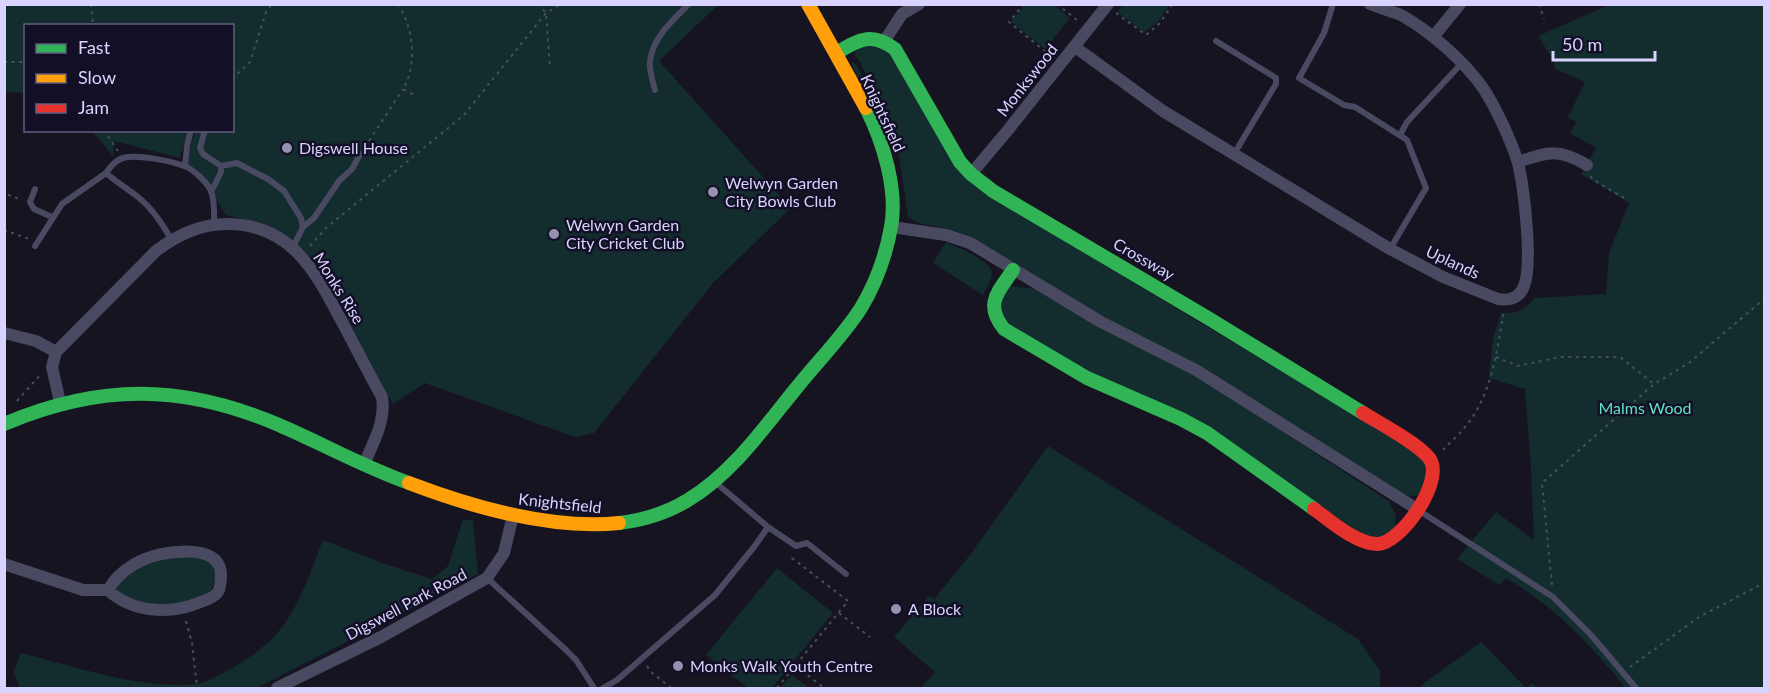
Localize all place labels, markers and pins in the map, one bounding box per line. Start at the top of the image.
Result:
place label: Digswell House [299,138,408,157]
marker: Digswell House [280,141,294,155]
place label: Welwyn Garden City Bowls Club [725,173,838,210]
marker: Welwyn Garden City Bowls Club [706,185,720,199]
place label: Welwyn Garden City Cricket Club [566,215,684,252]
marker: Welwyn Garden City Cricket Club [547,227,561,241]
place label: A Block [908,599,962,618]
marker: A Block [889,602,903,616]
place label: Monks Walk Youth Centre [690,656,873,675]
marker: Monks Walk Youth Centre [671,659,685,673]

